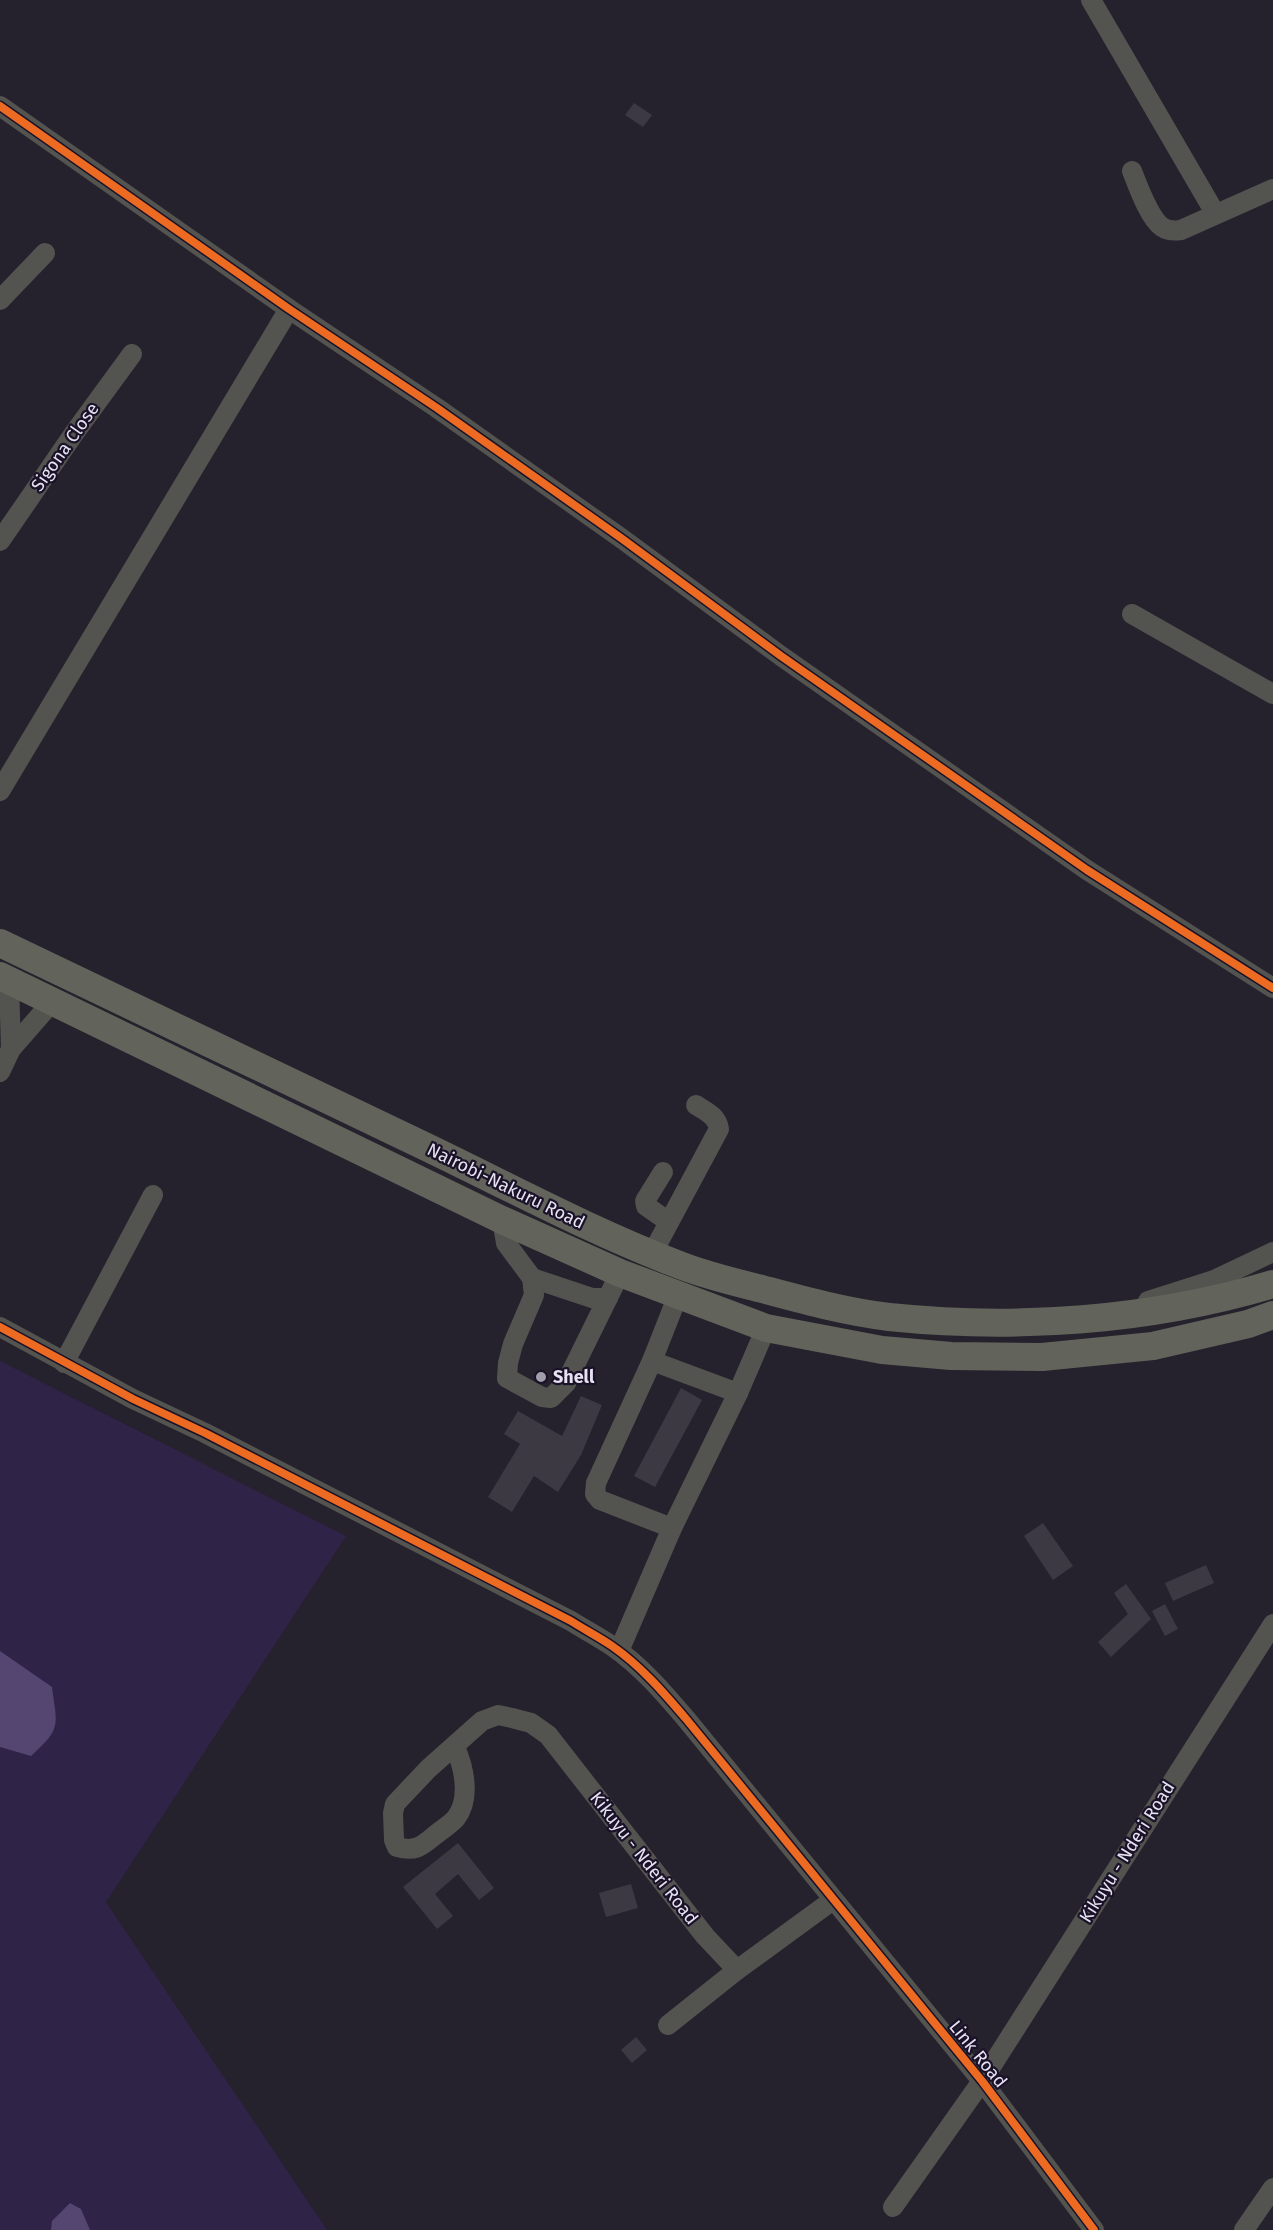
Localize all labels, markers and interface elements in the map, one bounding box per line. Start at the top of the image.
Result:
street label: Sigona Close [26,398,104,496]
street label: Nairobi-Nakuru Road [424,1138,588,1234]
place label: Shell [553,1366,595,1388]
marker: Shell [534,1370,548,1384]
street label: Kikuyu - Nderi Road [1075,1777,1179,1927]
street label: Kikuyu - Nderi Road [585,1787,703,1929]
street label: Link Road [944,2016,1012,2092]

